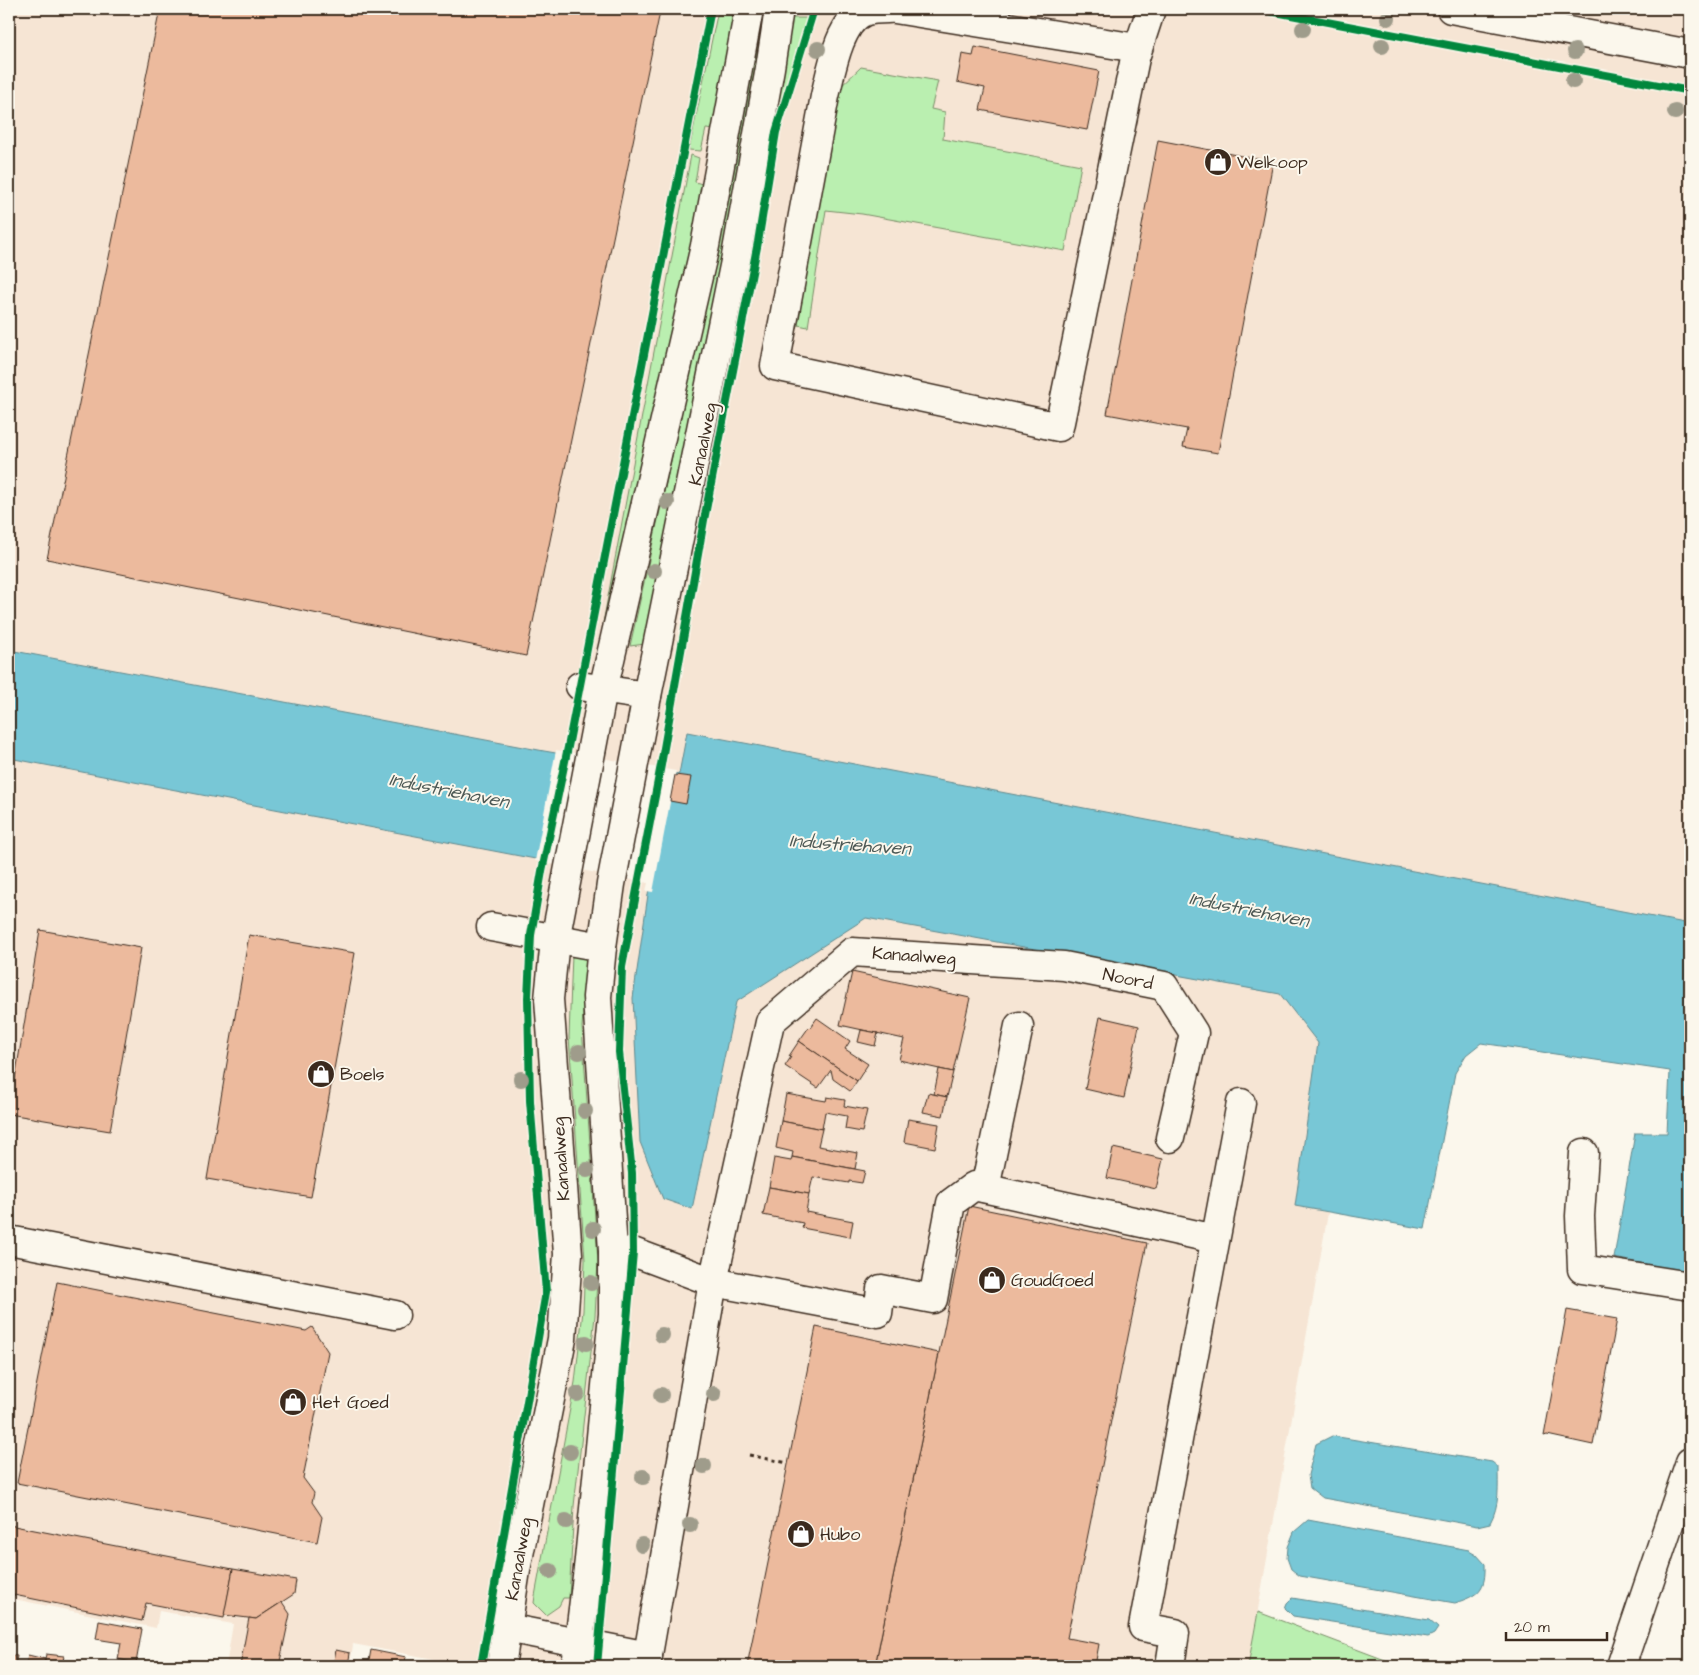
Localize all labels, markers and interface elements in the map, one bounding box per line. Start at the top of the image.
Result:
shop icon: Welkoop [1203,147,1233,177]
place label: Welkoop [1237,150,1308,175]
street label: Kanaalweg [683,400,724,488]
water label: Industriehaven [387,766,513,816]
water label: Industriehaven [789,827,913,863]
water label: Industriehaven [1187,885,1313,935]
street label: Kanaalweg [871,941,957,972]
street label: Noord [1101,962,1155,996]
shop icon: Boels [306,1059,336,1089]
place label: Boels [340,1062,385,1087]
street label: Kanaalweg [546,1116,577,1202]
shop icon: GoudGoed [977,1265,1007,1295]
place label: GoudGoed [1011,1268,1094,1293]
shop icon: Het Goed [278,1387,308,1417]
place label: Het Goed [312,1390,389,1415]
street label: Kanaalweg [499,1516,540,1603]
shop icon: Hubo [786,1519,816,1549]
place label: Hubo [820,1522,860,1547]
scale bar [1506,1610,1608,1642]
text: 20 m [1514,1617,1550,1638]

